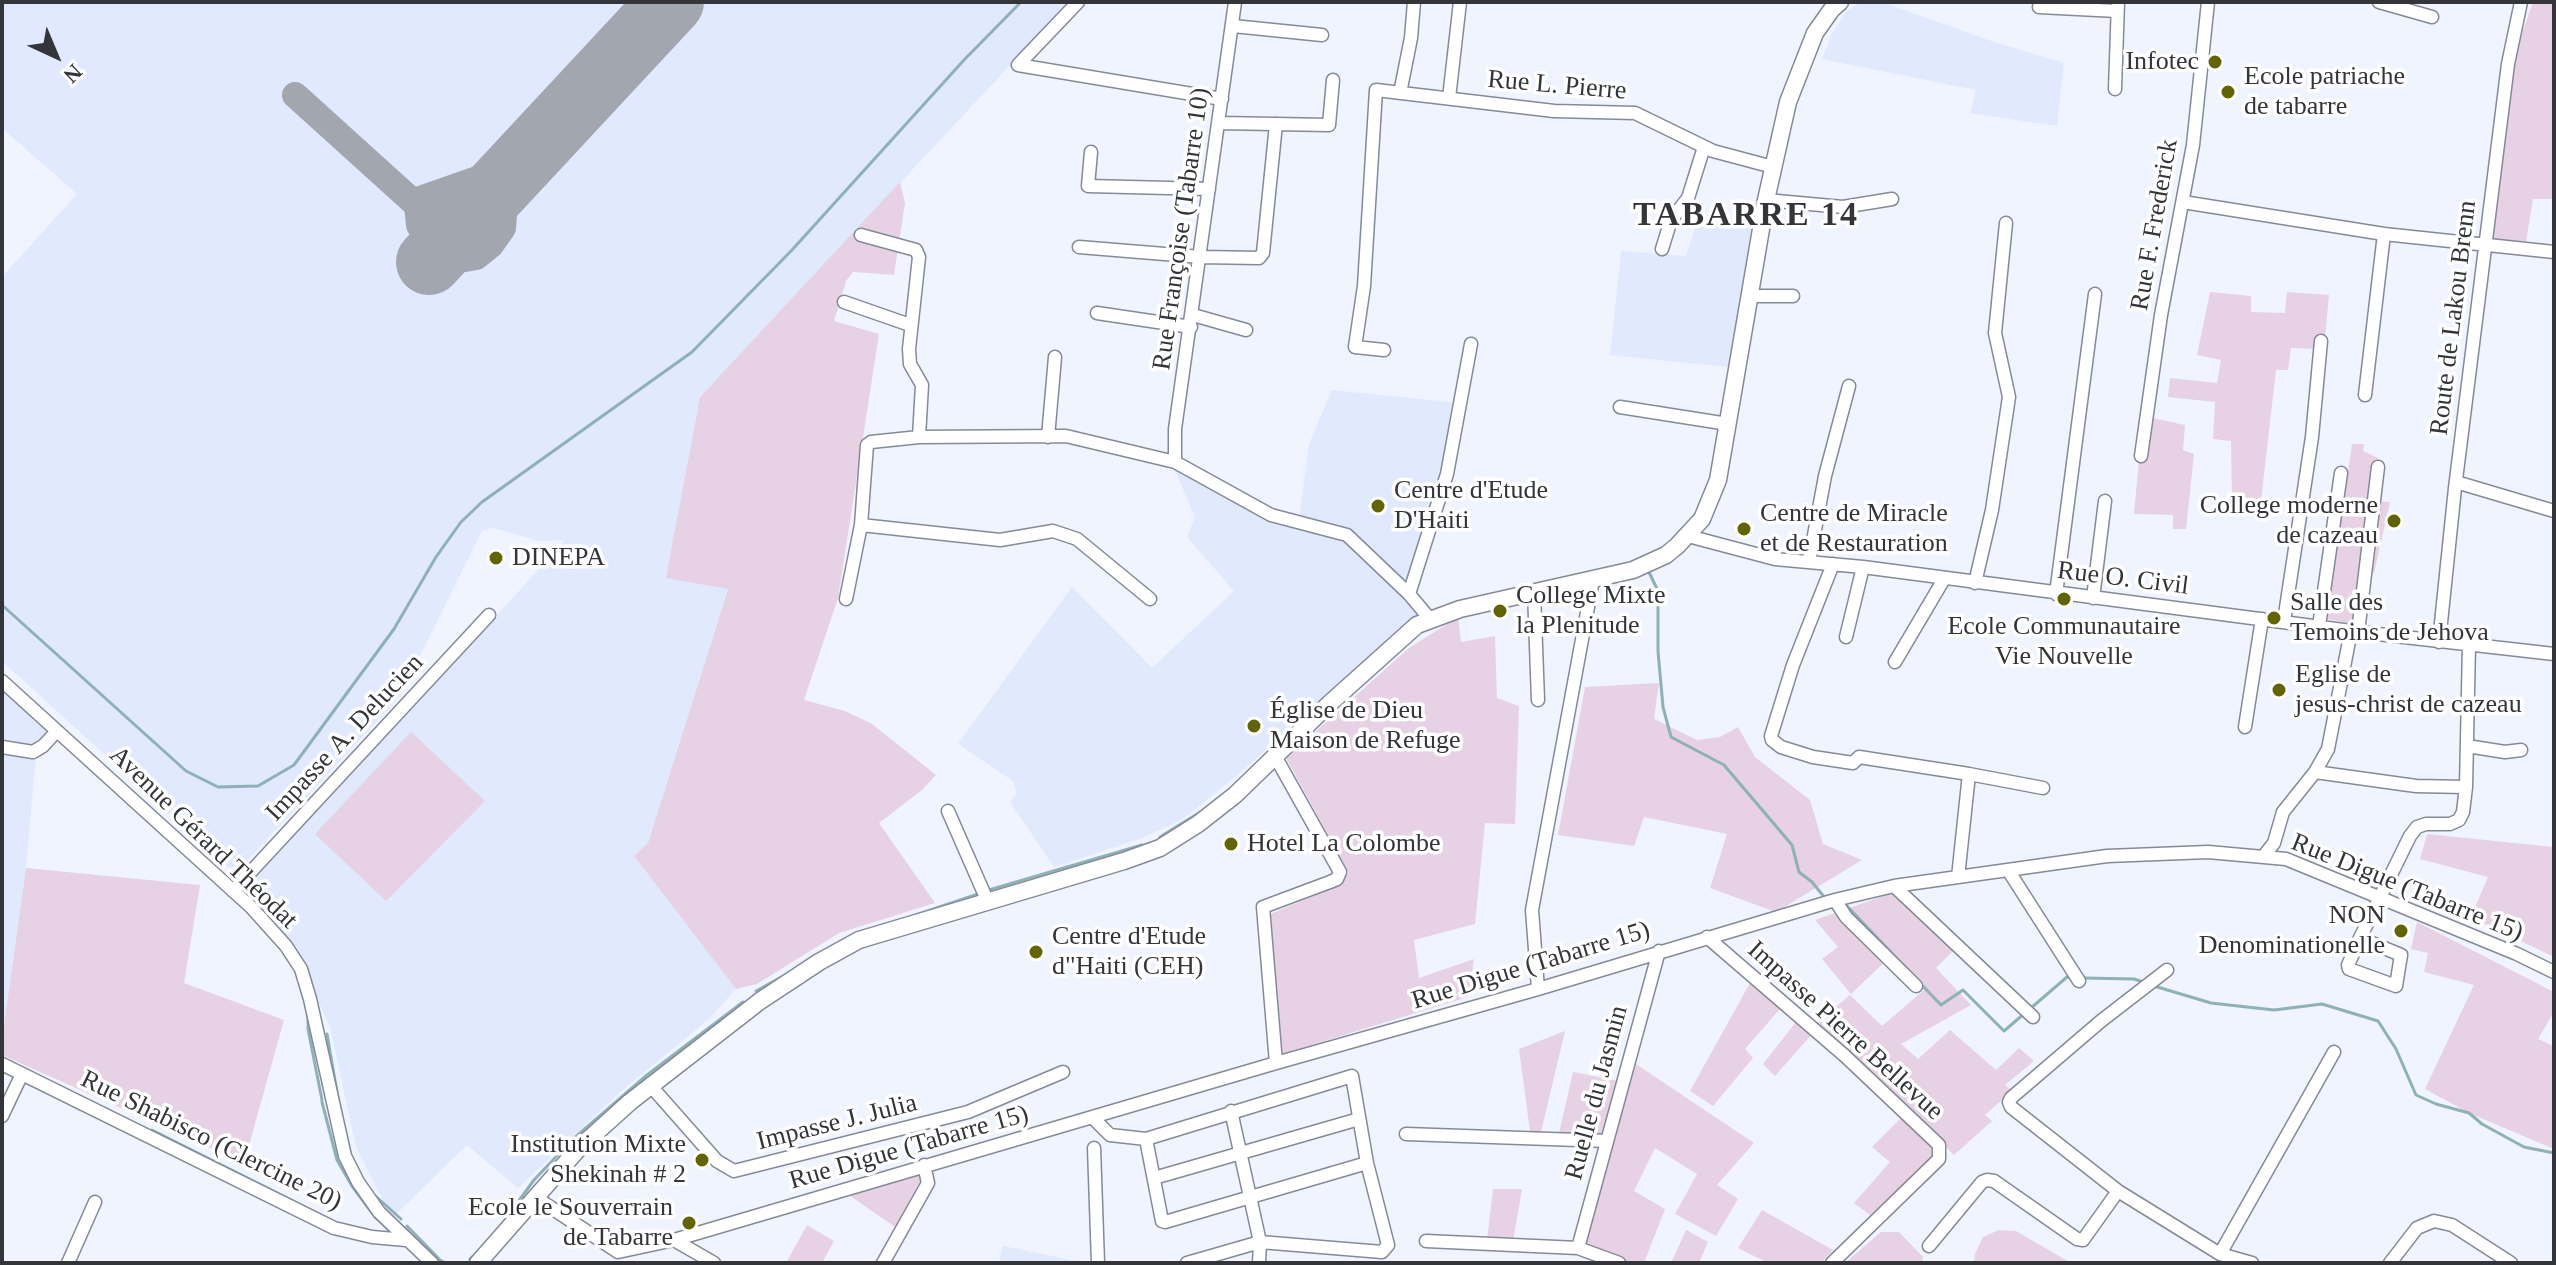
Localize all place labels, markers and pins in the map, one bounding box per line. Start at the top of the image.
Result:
place label: Infotec [2125,46,2199,78]
marker: Infotec [2206,53,2224,71]
place label: Ecole patriache de tabarre [2244,61,2405,122]
marker: Ecole patriache de tabarre [2219,83,2237,101]
place label: Centre d'Etude D'Haiti [1394,475,1548,536]
place label: College moderne de cazeau [2200,490,2378,552]
marker: Centre d'Etude D'Haiti [1369,497,1387,515]
place label: Centre de Miracle et de Restauration [1760,498,1948,560]
marker: College moderne de cazeau [2385,512,2403,530]
marker: Centre de Miracle et de Restauration [1735,520,1753,538]
place label: DINEPA [512,542,605,574]
marker: DINEPA [487,549,505,567]
place label: College Mixte la Plenitude [1516,580,1665,642]
place label: Salle des Temoins de Jehova [2290,587,2489,648]
marker: Ecole Communautaire Vie Nouvelle [2055,590,2073,608]
marker: College Mixte la Plenitude [1491,602,1509,620]
marker: Salle des Temoins de Jehova [2265,609,2283,627]
place label: Ecole Communautaire Vie Nouvelle [1947,611,2181,672]
place label: Eglise de jesus-christ de cazeau [2295,659,2522,720]
marker: Eglise de jesus-christ de cazeau [2270,681,2288,699]
place label: Église de Dieu Maison de Refuge [1270,695,1461,756]
marker: Église de Dieu Maison de Refuge [1245,717,1263,735]
place label: Hotel La Colombe [1247,828,1441,860]
marker: Hotel La Colombe [1222,835,1240,853]
place label: NON Denominationelle [2199,900,2385,962]
place label: Centre d'Etude d"Haiti (CEH) [1052,921,1206,982]
marker: NON Denominationelle [2392,922,2410,940]
marker: Centre d'Etude d"Haiti (CEH) [1027,943,1045,961]
place label: Institution Mixte Shekinah # 2 [510,1129,686,1190]
marker: Institution Mixte Shekinah # 2 [693,1151,711,1169]
place label: Ecole le Souverrain de Tabarre [468,1192,673,1254]
marker: Ecole le Souverrain de Tabarre [680,1214,698,1232]

